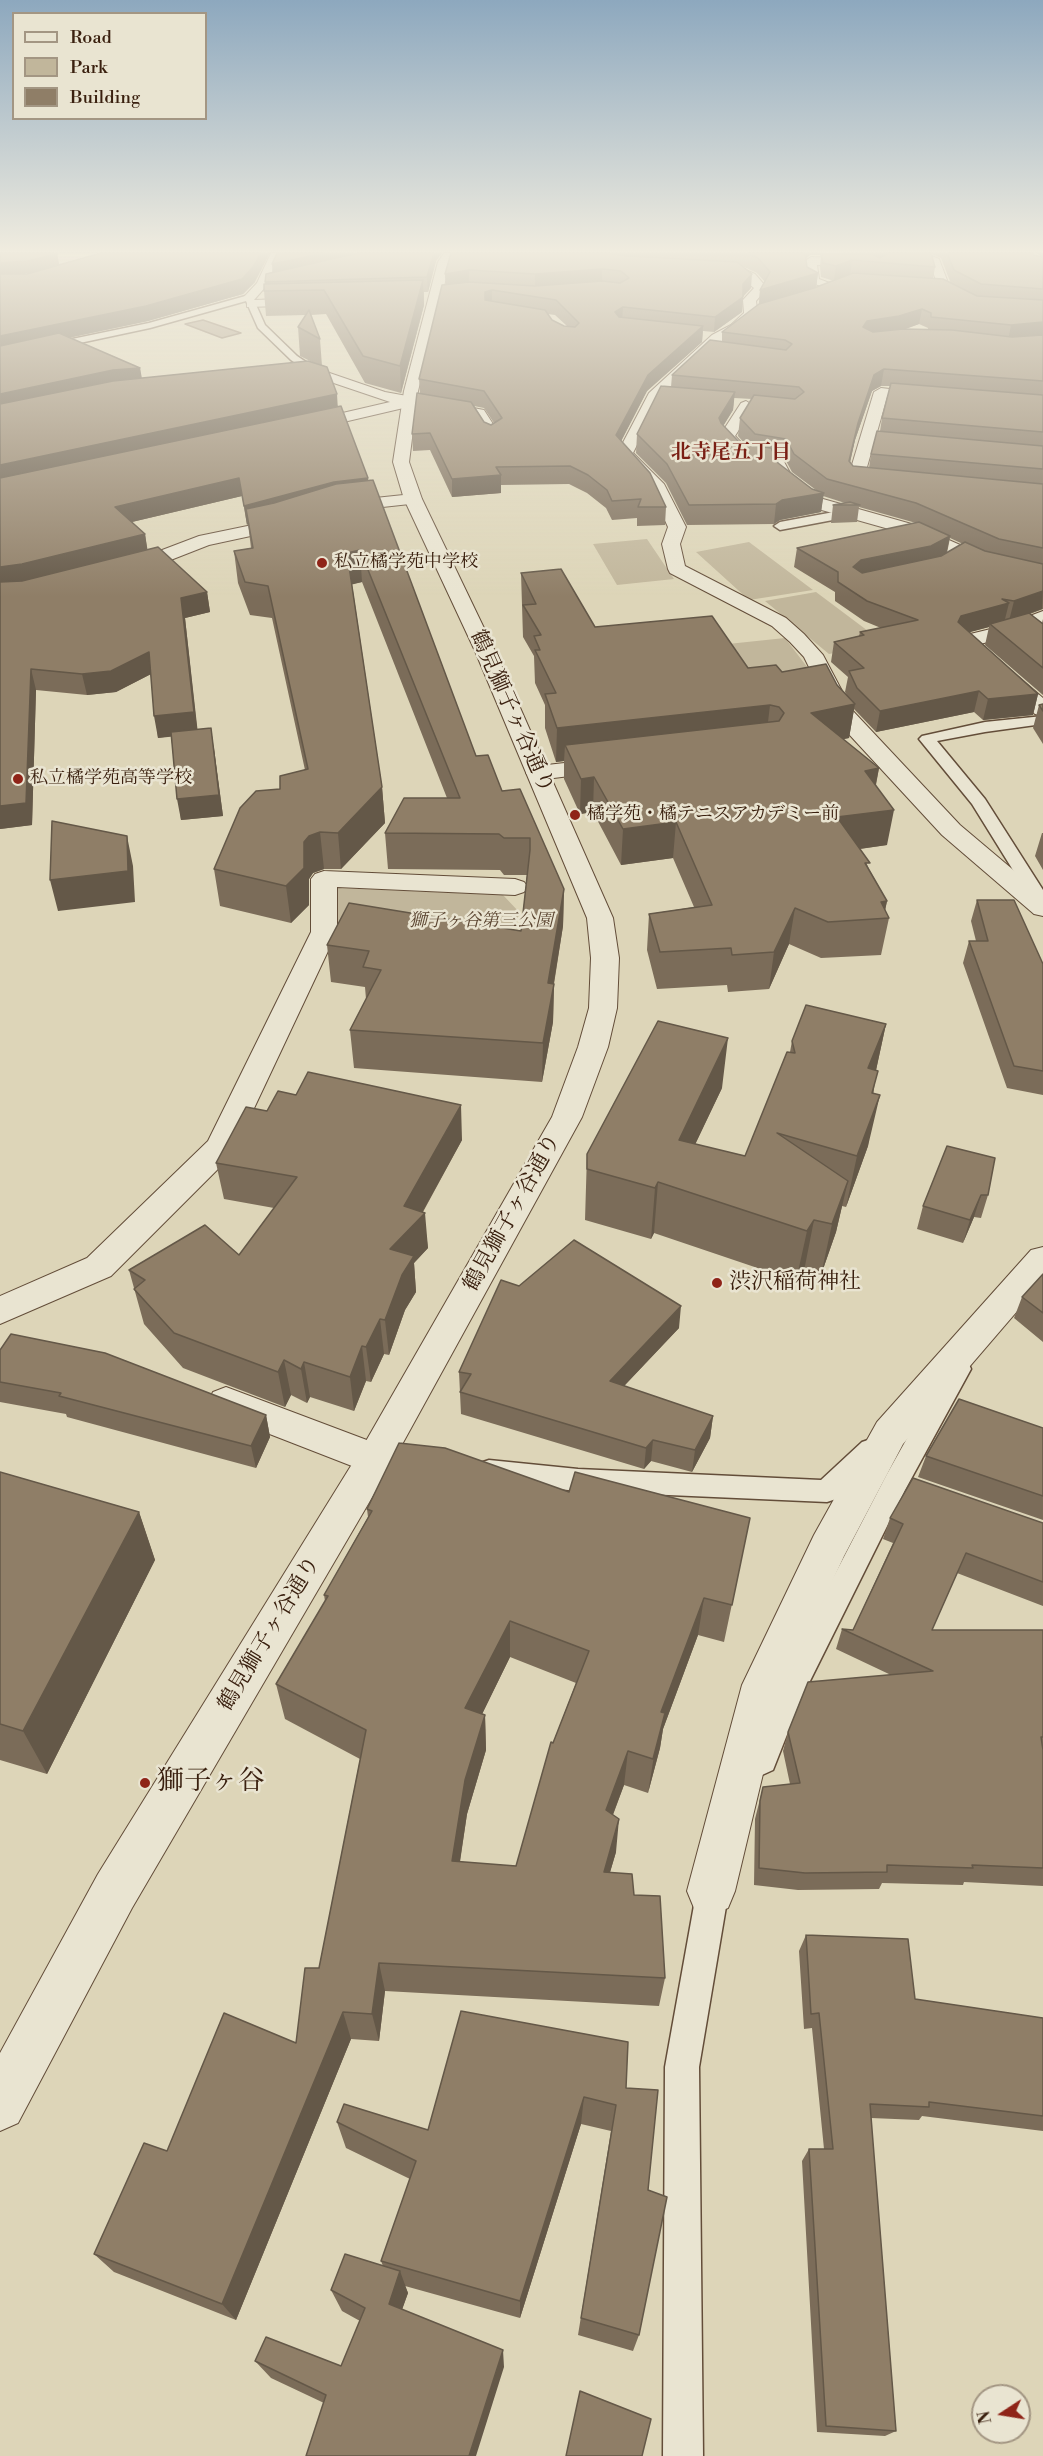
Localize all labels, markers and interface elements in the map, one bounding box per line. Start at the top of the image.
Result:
legend [12,12,207,120]
text: Road [70,26,112,49]
text: Park [70,56,107,79]
text: Building [70,86,140,109]
district label: 北寺尾五丁目 [671,441,791,465]
place label: 私立橘学苑中学校 [334,552,478,574]
marker: 私立橘学苑中学校 [315,556,329,570]
street label: 鶴見獅子ヶ谷通り [463,626,559,798]
place label: 私立橘学苑高等学校 [30,768,192,790]
marker: 私立橘学苑高等学校 [11,772,25,786]
place label: 橘学苑・橘テニスアカデミー前 [587,804,839,826]
marker: 橘学苑・橘テニスアカデミー前 [568,808,582,822]
park label: 獅子ヶ谷第三公園 [409,911,553,933]
street label: 鶴見獅子ヶ谷通り [459,1130,567,1296]
place label: 渋沢稲荷神社 [729,1270,861,1296]
marker: 渋沢稲荷神社 [710,1276,724,1290]
street label: 鶴見獅子ヶ谷通り [213,1552,327,1716]
place label: 獅子ヶ谷 [157,1767,265,1799]
marker: 獅子ヶ谷 [138,1776,152,1790]
north arrow [971,2384,1031,2444]
text: N [974,2409,996,2426]

